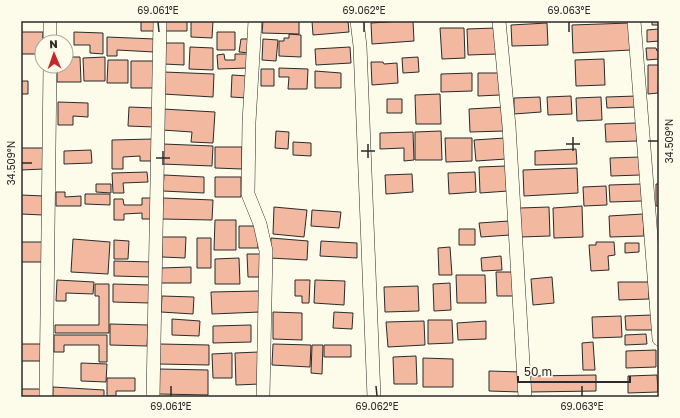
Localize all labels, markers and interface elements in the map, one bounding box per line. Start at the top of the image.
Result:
text: 69.061°E [137,4,179,16]
text: 69.062°E [342,4,386,16]
text: 69.063°E [547,4,591,16]
north arrow [34,34,74,74]
text: N [49,37,58,50]
text: 34.509°N [663,119,675,163]
text: 34.509°N [5,141,17,185]
scale bar [518,358,630,384]
text: 50 m [524,364,552,379]
text: 69.061°E [150,400,192,412]
text: 69.062°E [355,400,399,412]
text: 69.063°E [560,400,604,412]

